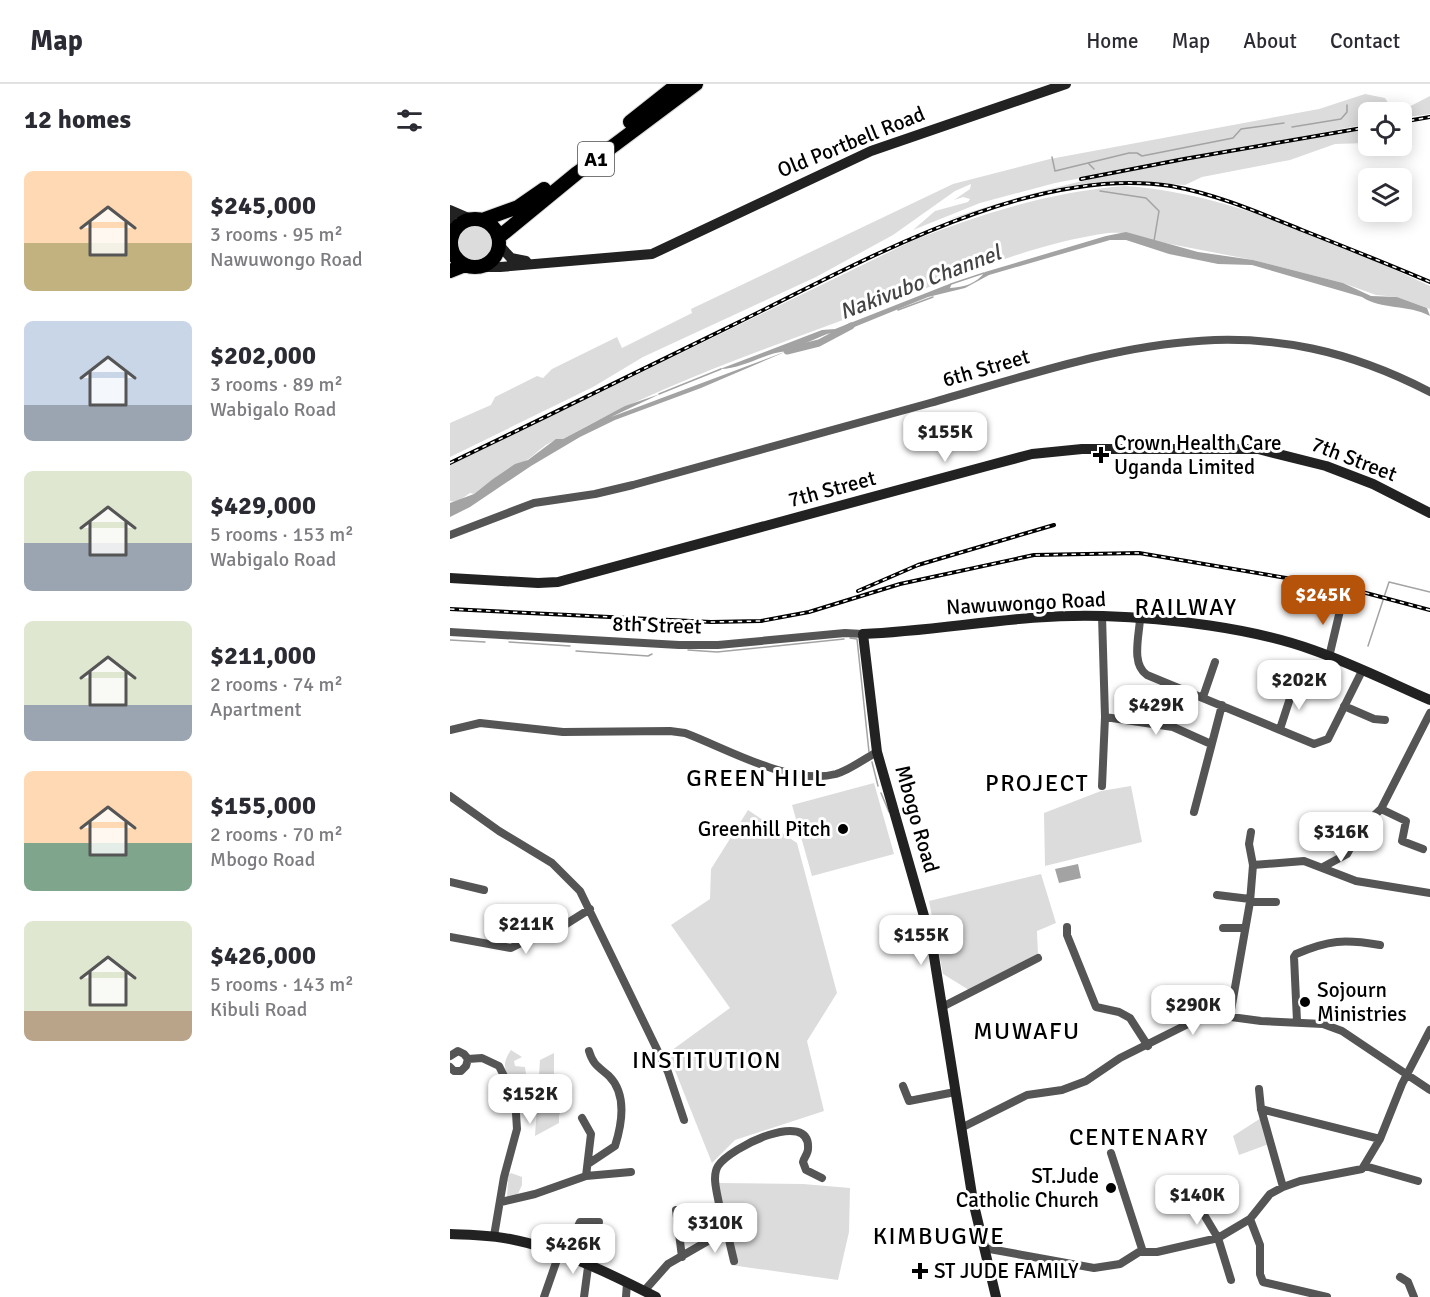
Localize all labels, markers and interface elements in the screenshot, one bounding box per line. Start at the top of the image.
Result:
text: Map [30,24,83,58]
text: Home [1086,28,1139,54]
text: Map [1172,28,1210,54]
text: About [1243,28,1297,54]
text: Contact [1330,28,1400,54]
street label: Old Portbell Road [774,101,928,183]
map controls [1358,102,1412,222]
button: locate [1358,102,1412,156]
text: 12 homes [24,104,131,136]
icon: filters [393,104,426,137]
road number: A1 [578,142,614,176]
button: layers [1358,168,1412,222]
text: $245,000 [210,190,316,222]
icon: home [72,195,144,267]
text: 3 rooms · 95 m² [210,222,343,247]
water label: Nakivubo Channel [836,238,1006,325]
text: Nawuwongo Road [210,247,363,272]
text: $202,000 [210,340,316,372]
street label: 6th Street [939,343,1033,393]
icon: home [72,345,144,417]
text: 3 rooms · 89 m² [210,372,343,397]
text: Wabigalo Road [210,397,336,422]
pin: $155K [903,412,987,463]
text: $155K [917,419,973,444]
place label: Crown Health Care Uganda Limited [1114,430,1282,480]
street label: 7th Street [1308,431,1400,487]
marker: Crown Health Care Uganda Limited [1092,446,1110,464]
street label: 7th Street [785,465,879,513]
text: $429,000 [210,490,316,522]
icon: home [72,495,144,567]
text: 5 rooms · 153 m² [210,522,354,547]
text: Wabigalo Road [210,547,336,572]
pin: $245K [1281,575,1365,626]
text: $245K [1295,582,1351,607]
street label: Nawuwongo Road [945,586,1107,620]
district label: RAILWAY [1134,592,1238,622]
street label: 8th Street [612,610,702,640]
text: $211,000 [210,640,316,672]
icon: home [72,645,144,717]
pin: $202K [1257,660,1341,711]
text: $202K [1271,667,1327,692]
text: 2 rooms · 74 m² [210,672,343,697]
pin: $429K [1114,685,1198,736]
text: $429K [1128,692,1184,717]
text: Apartment [210,697,302,722]
street label: Mbogo Road [889,762,945,876]
district label: GREEN HILL [686,763,828,793]
district label: PROJECT [985,768,1089,798]
text: $155,000 [210,790,316,822]
icon: home [72,795,144,867]
pin: $316K [1299,812,1383,863]
place label: Greenhill Pitch [698,816,831,842]
text: $316K [1313,819,1369,844]
text: 2 rooms · 70 m² [210,822,343,847]
marker: Greenhill Pitch [836,822,850,836]
text: Mbogo Road [210,847,315,872]
pin: $211K [484,904,568,955]
text: $211K [498,911,554,936]
pin: $155K [879,915,963,966]
text: $155K [893,922,949,947]
text: $426,000 [210,940,316,972]
icon: home [72,945,144,1017]
text: 5 rooms · 143 m² [210,972,354,997]
place label: Sojourn Ministries [1317,977,1407,1027]
pin: $290K [1151,985,1235,1036]
text: $290K [1165,992,1221,1017]
marker: Sojourn Ministries [1298,995,1312,1009]
text: Kibuli Road [210,997,307,1022]
district label: MUWAFU [973,1016,1081,1046]
district label: INSTITUTION [632,1045,782,1075]
pin: $152K [488,1074,572,1125]
text: $152K [502,1081,558,1106]
district label: CENTENARY [1069,1122,1209,1152]
place label: ST.Jude Catholic Church [956,1163,1099,1213]
pin: $140K [1155,1175,1239,1226]
marker: ST.Jude Catholic Church [1104,1181,1118,1195]
text: $140K [1169,1182,1225,1207]
pin: $310K [673,1203,757,1254]
text: $310K [687,1210,743,1235]
district label: KIMBUGWE [873,1221,1005,1251]
pin: $426K [531,1224,615,1275]
text: $426K [545,1231,601,1256]
place label: ST JUDE FAMILY [934,1258,1079,1284]
marker: ST JUDE FAMILY [911,1262,929,1280]

